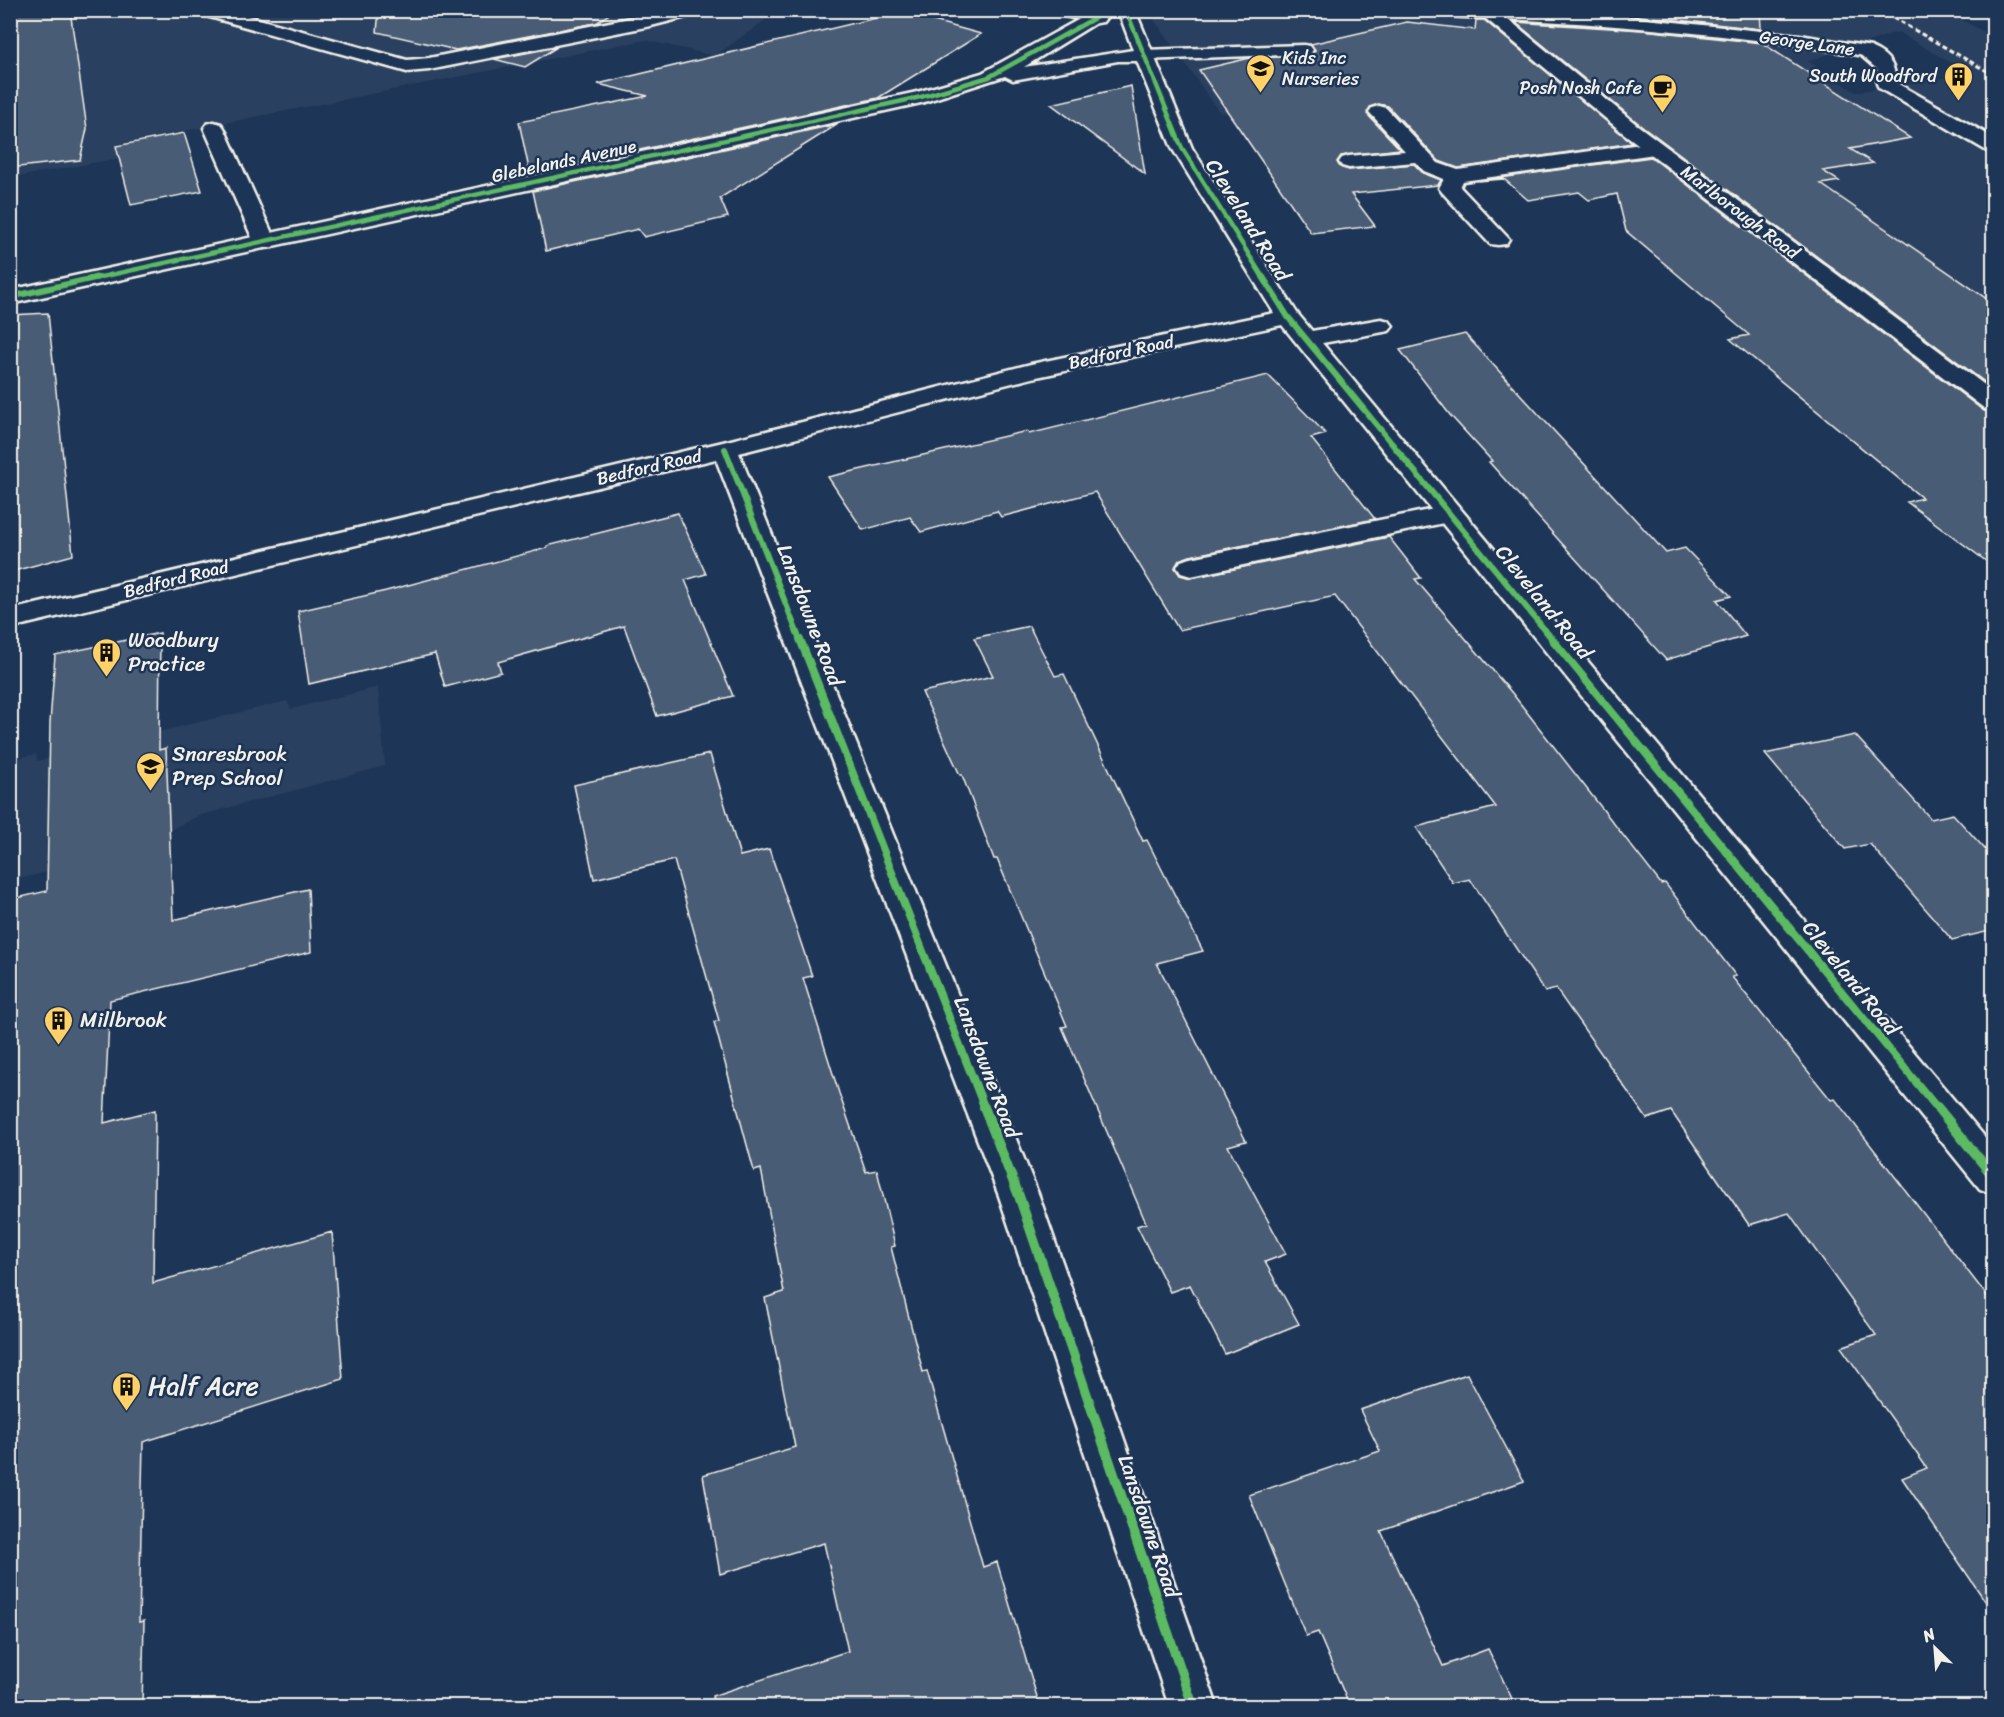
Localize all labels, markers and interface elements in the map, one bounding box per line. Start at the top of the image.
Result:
street label: George Lane [1757,20,1857,66]
place label: Kids Inc Nurseries [1282,42,1360,95]
school or university icon: Kids Inc Nurseries [1245,52,1277,94]
place label: South Woodford [1809,60,1939,92]
building icon: South Woodford [1942,60,1974,102]
place label: Posh Nosh Cafe [1519,72,1642,104]
cafe icon: Posh Nosh Cafe [1647,72,1679,114]
street label: Glebelands Avenue [489,130,640,192]
street label: Cleveland Road [1195,151,1302,291]
street label: Marlborough Road [1673,156,1808,269]
street label: Bedford Road [1065,325,1178,379]
street label: Bedford Road [593,439,706,495]
street label: Cleveland Road [1485,536,1604,670]
street label: Lansdowne Road [765,538,855,693]
street label: Bedford Road [120,550,233,607]
place label: Woodbury Practice [128,621,219,683]
building icon: Woodbury Practice [91,636,123,678]
place label: Snaresbrook Prep School [172,735,287,797]
school or university icon: Snaresbrook Prep School [135,750,167,792]
street label: Cleveland Road [1792,912,1911,1046]
street label: Lansdowne Road [942,990,1032,1145]
place label: Millbrook [80,1001,167,1039]
building icon: Millbrook [43,1004,75,1046]
place label: Half Acre [148,1363,259,1409]
building icon: Half Acre [111,1370,143,1412]
street label: Lansdowne Road [1107,1449,1192,1605]
north arrow [1905,1618,1965,1678]
text: N [1917,1619,1941,1651]

